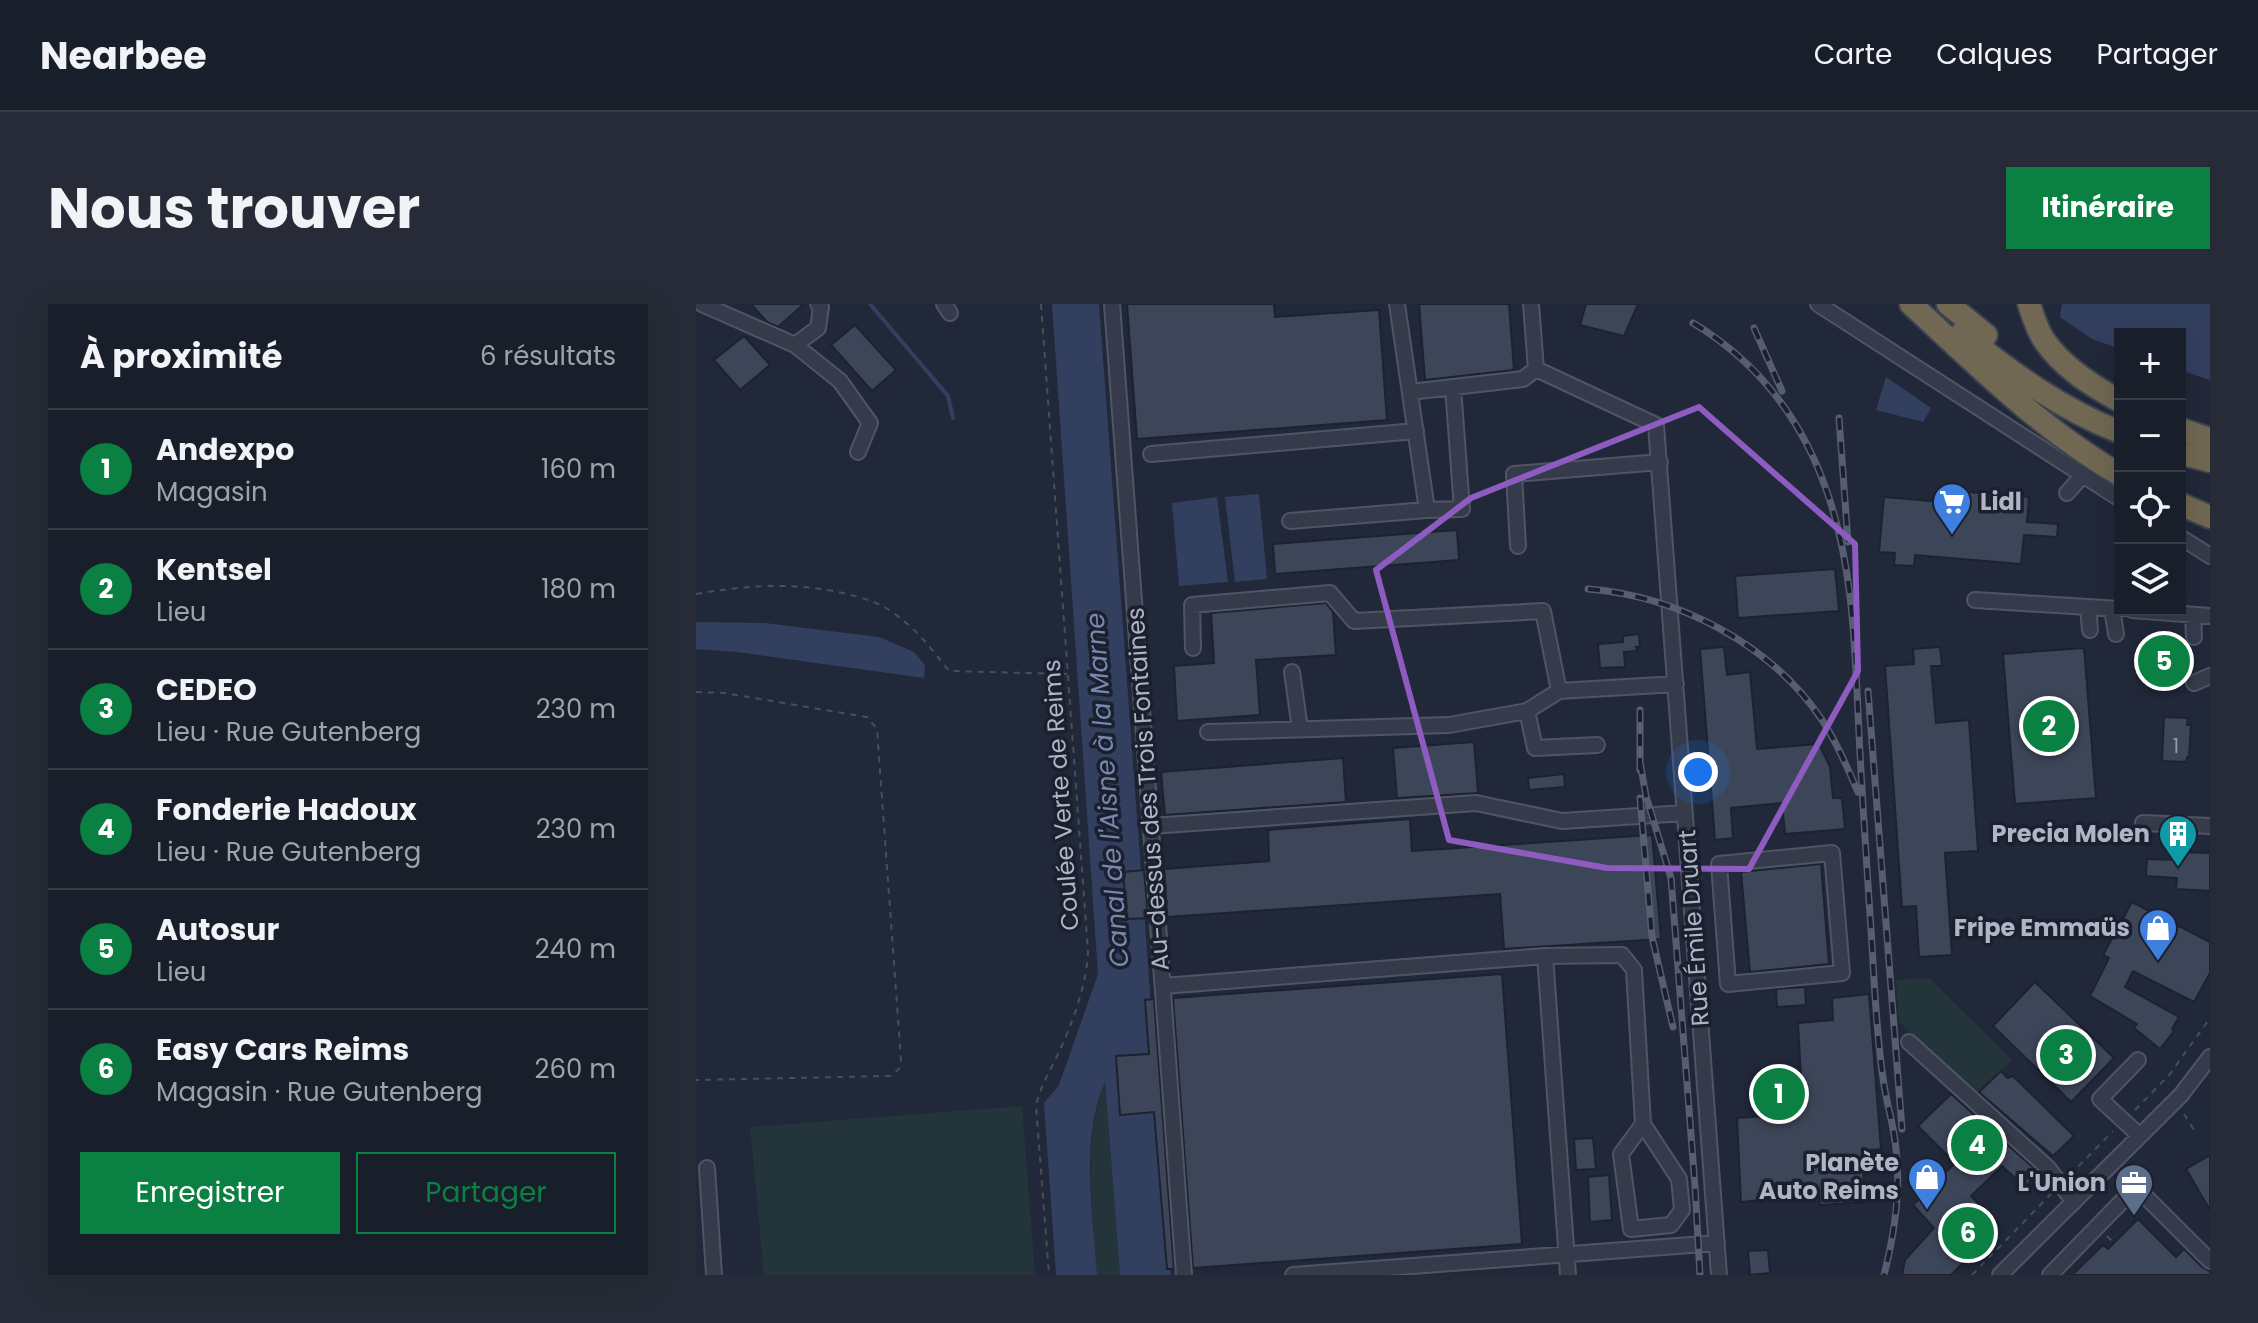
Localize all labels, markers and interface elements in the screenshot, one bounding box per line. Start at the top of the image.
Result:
text: Nearbee [40,29,207,82]
text: Carte [1814,35,1892,74]
text: Calques [1936,35,2053,74]
text: Partager [2097,35,2218,74]
button: Itinéraire [2006,167,2210,249]
text: Nous trouver [48,169,420,248]
map controls [2114,328,2186,616]
button: + [2114,328,2186,400]
text: À proximité [80,332,282,380]
text: 6 résultats [480,338,616,374]
button: − [2114,400,2186,472]
text: Andexpo [156,428,294,471]
text: 1 [101,451,111,487]
text: 160 m [541,451,616,487]
button: locate [2114,472,2186,544]
text: Magasin [156,474,268,510]
supermarket icon: Lidl [1931,481,1973,536]
place label: Lidl [1980,485,2022,518]
button: layers [2114,544,2186,616]
text: Kentsel [156,548,272,591]
text: 2 [99,571,113,607]
text: 180 m [541,571,616,607]
text: Lieu [156,594,206,630]
street label: Au-dessus des Trois Fontaines [1118,606,1177,972]
water label: Canal de l'Aisne à la Marne [1077,611,1137,969]
pin: 5 [2138,631,2190,691]
street label: Coulée Verte de Reims [1035,658,1086,932]
text: CEDEO [156,668,257,711]
text: 3 [98,691,114,727]
text: 230 m [536,691,616,727]
pin: 2 [2023,696,2075,756]
text: Lieu · Rue Gutenberg [156,714,421,750]
house number: 1 [2173,732,2179,760]
your location [1678,752,1718,792]
text: Fonderie Hadoux [156,788,417,831]
text: 4 [97,811,115,847]
text: 230 m [536,811,616,847]
building icon: Precia Molen [2157,813,2199,868]
place label: Precia Molen [1992,817,2150,850]
street label: Rue Émile Druart [1670,829,1717,1027]
text: Lieu · Rue Gutenberg [156,834,421,870]
shop icon: Fripe Emmaüs [2137,907,2179,962]
text: Autosur [156,908,279,951]
place label: Fripe Emmaüs [1954,911,2130,944]
text: 5 [98,931,114,967]
text: 240 m [535,931,616,967]
text: Lieu [156,954,206,990]
pin: 3 [2040,1025,2092,1085]
text: Easy Cars Reims [156,1028,409,1071]
text: 6 [98,1051,114,1087]
text: 260 m [534,1051,616,1087]
pin: 1 [1753,1064,1805,1124]
text: Magasin · Rue Gutenberg [156,1074,483,1110]
pin: 4 [1951,1115,2003,1175]
place label: Planète Auto Reims [1759,1146,1899,1207]
button: Enregistrer [80,1152,340,1234]
button: Partager [356,1152,616,1234]
shop icon: Planète Auto Reims [1906,1156,1948,1211]
office icon: L'Union [2113,1162,2155,1217]
place label: L'Union [2018,1166,2106,1199]
pin: 6 [1942,1203,1994,1263]

